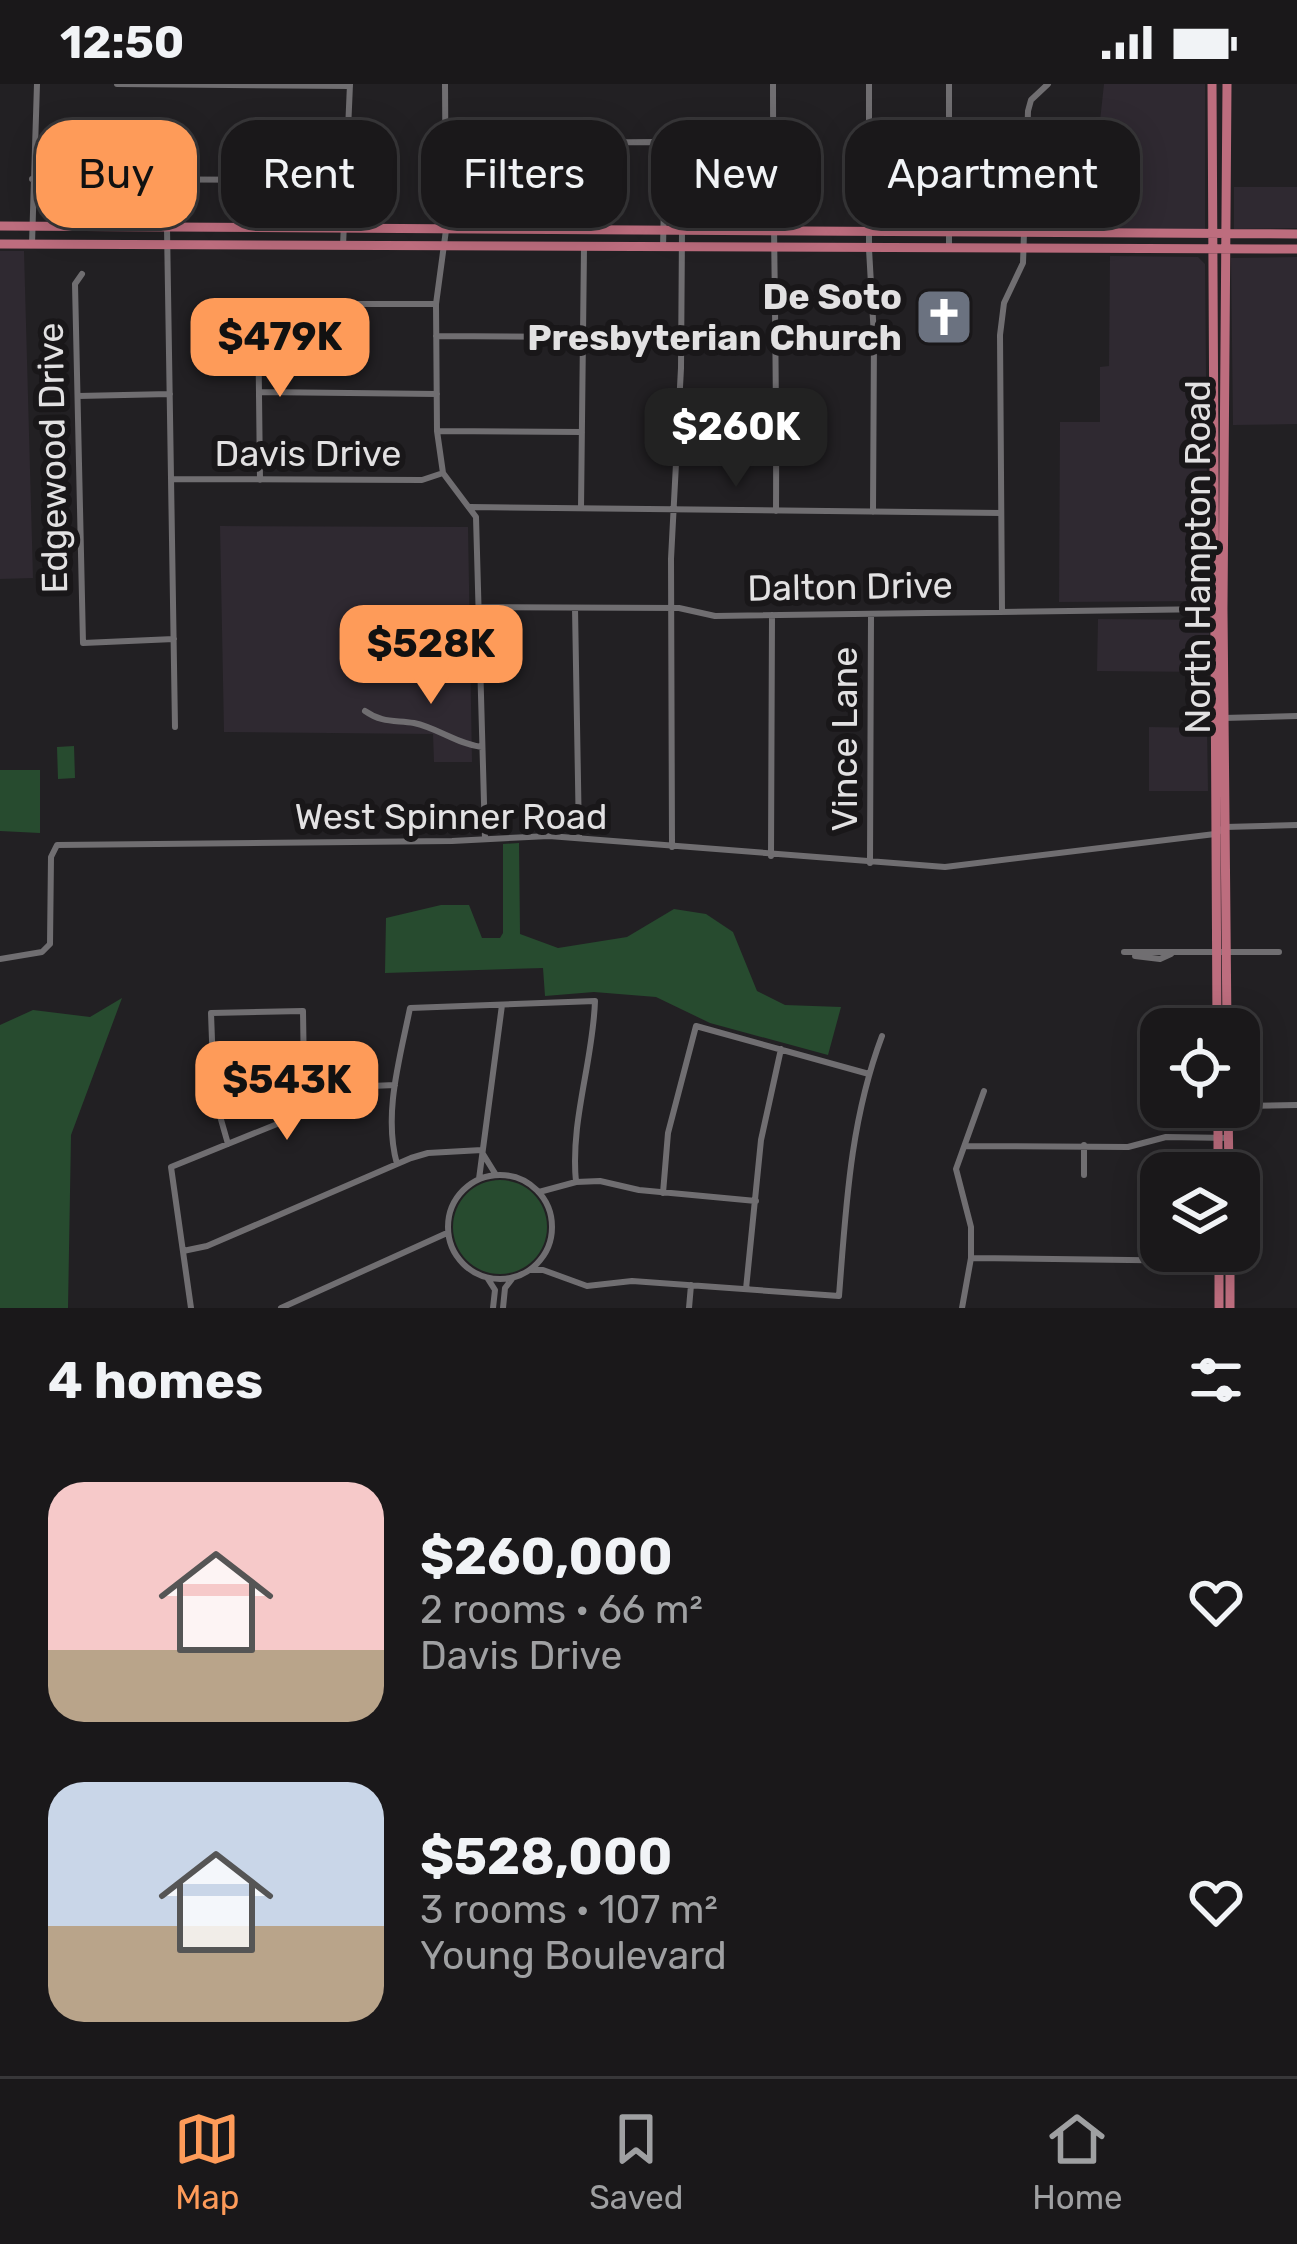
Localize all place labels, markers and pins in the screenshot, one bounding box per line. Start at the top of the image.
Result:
place label: De Soto Presbyterian Church [527,275,902,359]
church icon: De Soto Presbyterian Church [913,286,975,348]
pin: $479K [196,298,364,400]
pin: $260K [652,388,820,490]
pin: $528K [347,605,515,707]
pin: $543K [203,1041,371,1143]

